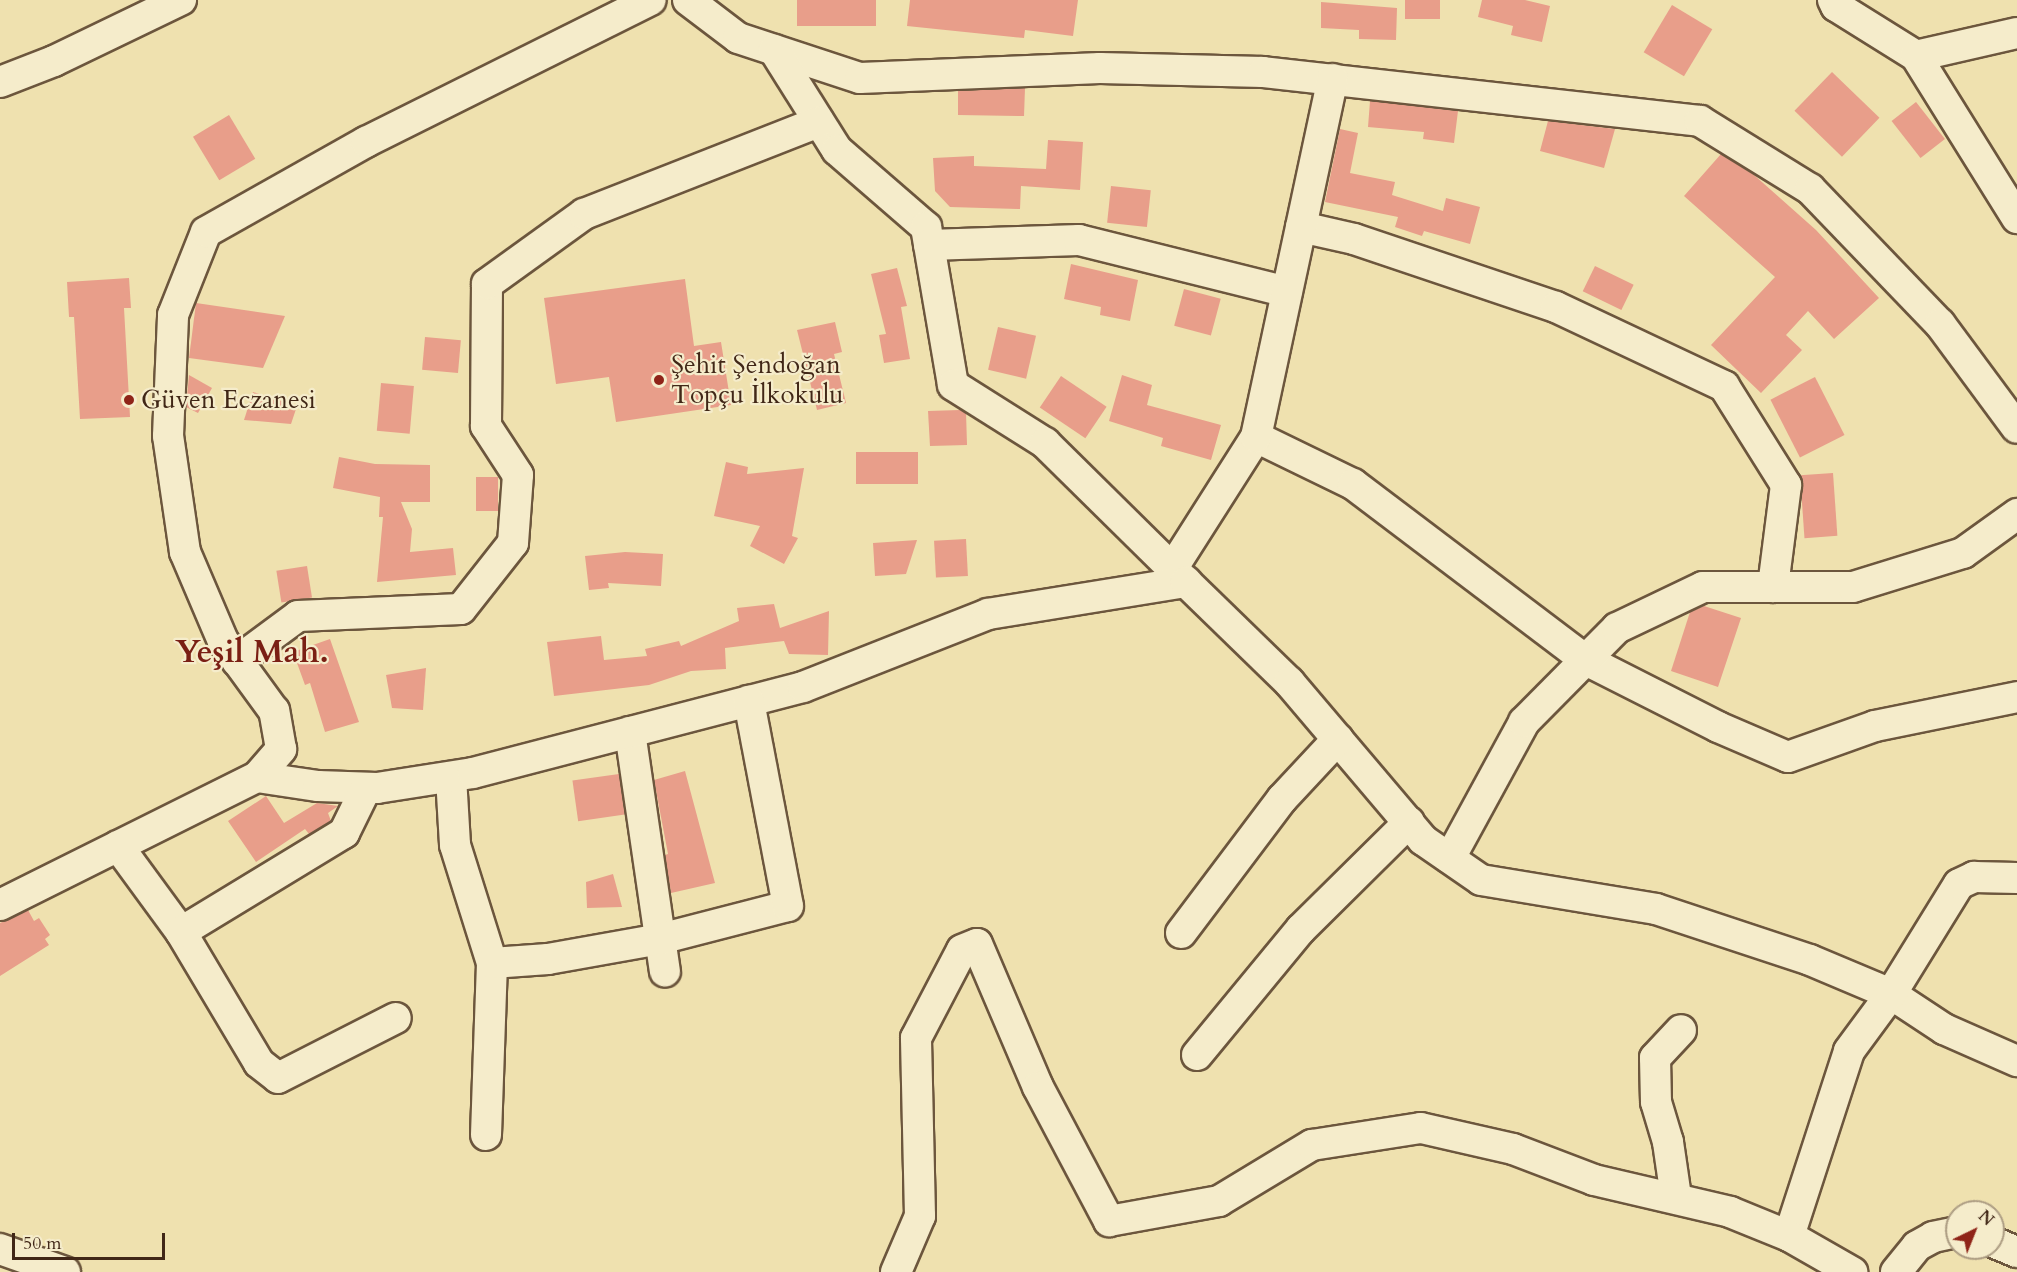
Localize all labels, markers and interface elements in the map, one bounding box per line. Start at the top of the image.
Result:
place label: Şehit Şendoğan Topçu İlkokulu [671,349,844,410]
marker: Şehit Şendoğan Topçu İlkokulu [652,373,666,387]
place label: Güven Eczanesi [141,384,316,416]
marker: Güven Eczanesi [122,393,136,407]
district label: Yeşil Mah. [175,633,329,671]
north arrow [1945,1200,2005,1260]
text: N [1973,1206,1998,1231]
scale bar [15,1221,168,1259]
text: 50 m [23,1231,62,1256]

